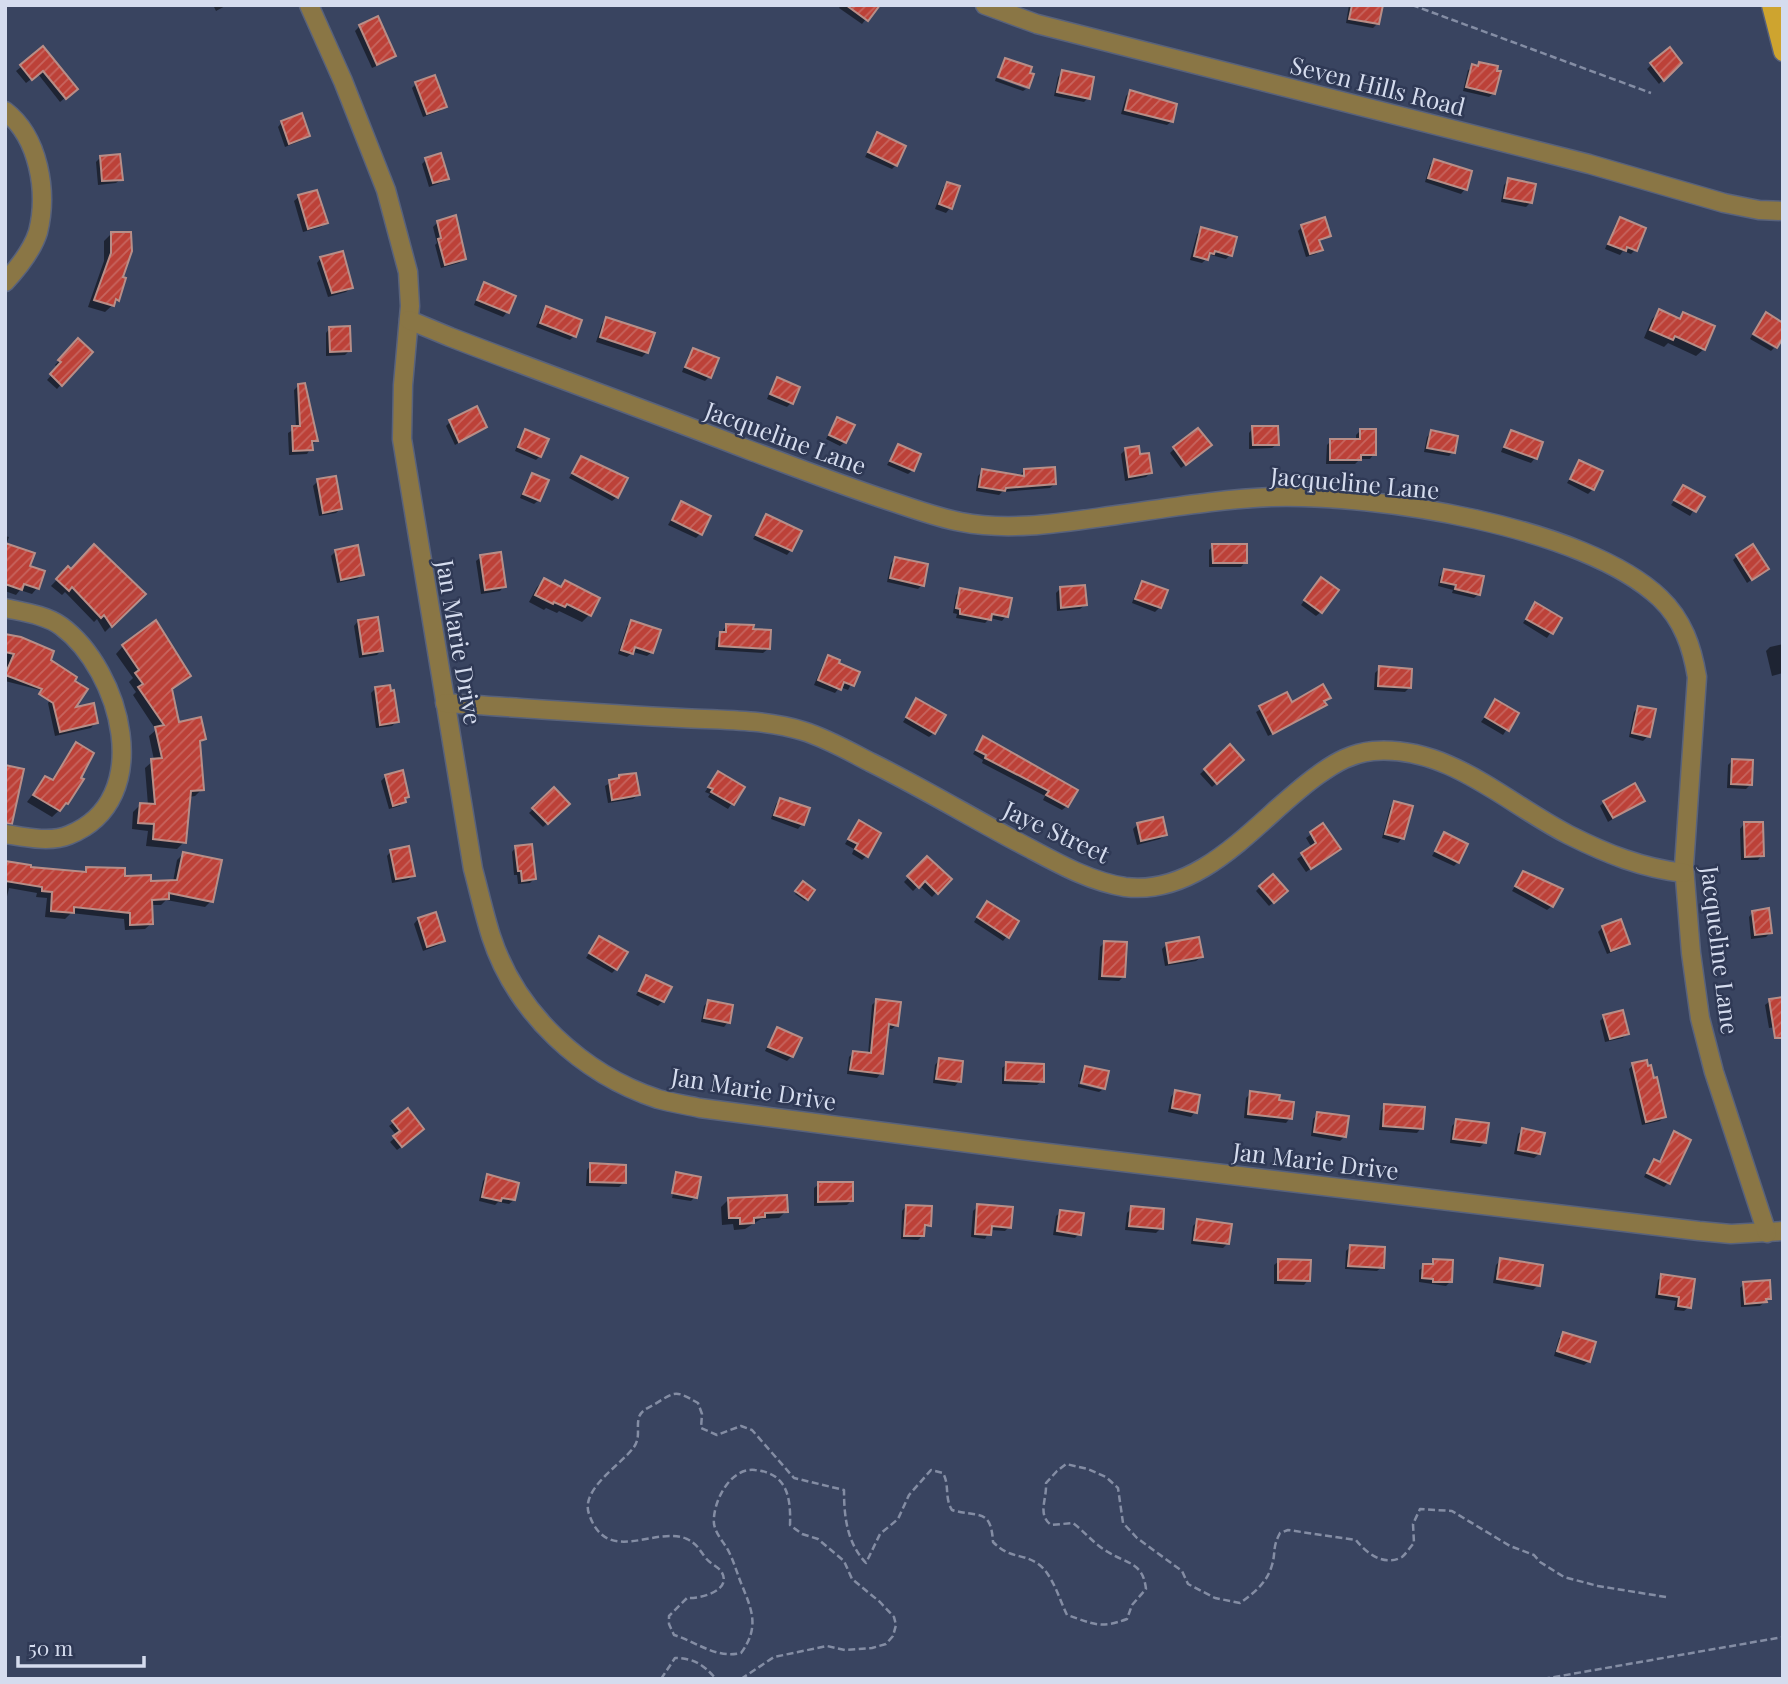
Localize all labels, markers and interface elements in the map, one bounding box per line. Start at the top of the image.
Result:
street label: Seven Hills Road [1287,48,1469,122]
street label: Jacqueline Lane [700,393,871,481]
street label: Jacqueline Lane [1268,459,1441,505]
street label: Jan Marie Drive [430,556,490,727]
street label: Jaye Street [998,792,1116,870]
street label: Jacqueline Lane [1695,863,1747,1036]
street label: Jan Marie Drive [668,1059,839,1117]
street label: Jan Marie Drive [1230,1134,1401,1186]
scale bar [18,1624,144,1668]
text: 50 m [28,1633,74,1661]

